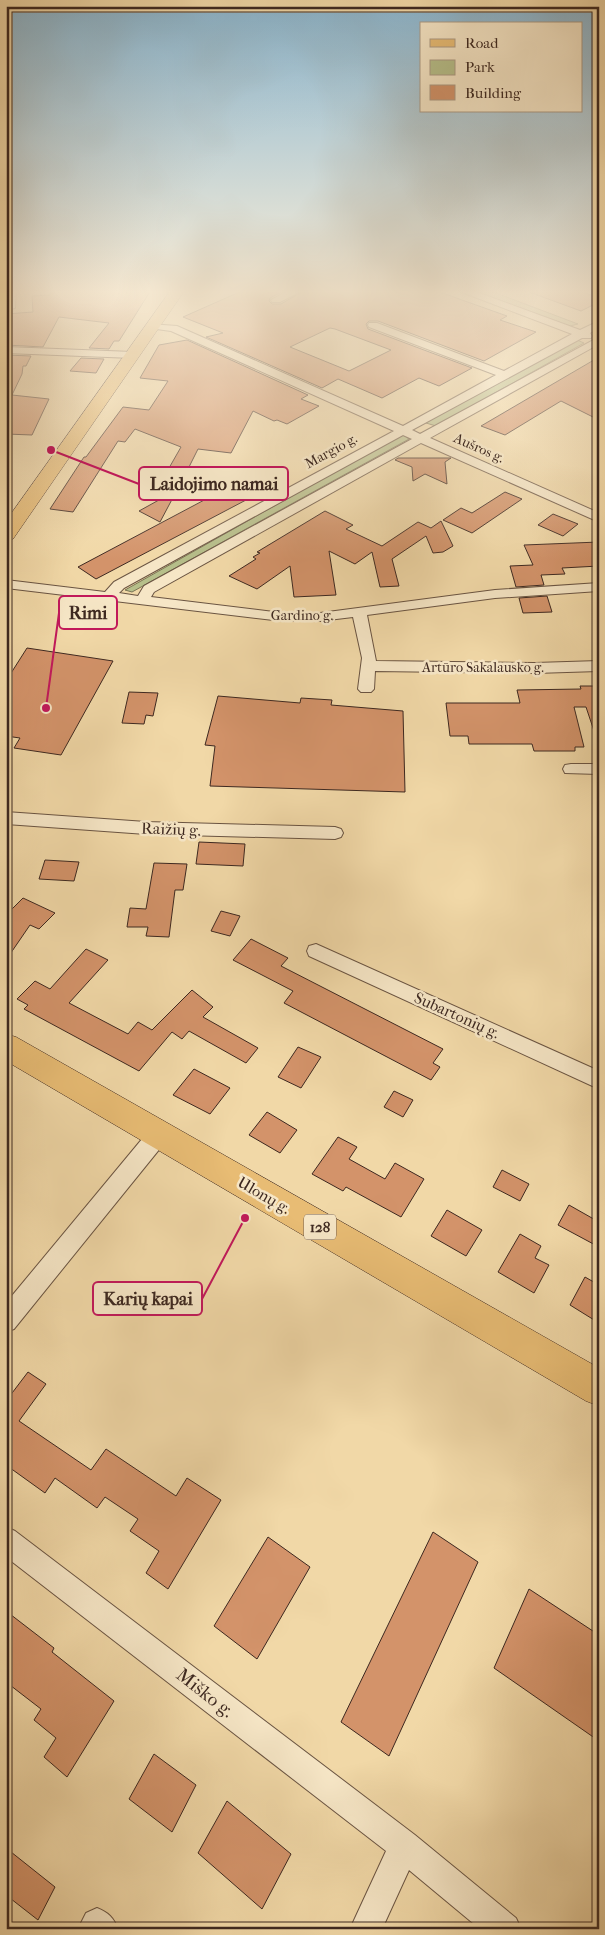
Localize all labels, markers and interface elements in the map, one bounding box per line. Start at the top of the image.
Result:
legend [420,22,582,112]
text: Road [465,34,499,52]
text: Park [465,58,495,76]
text: Building [465,84,522,102]
street label: Aušros g. [450,429,507,467]
street label: Margio g. [302,430,360,472]
callout: Laidojimo namai [139,467,288,500]
text: Laidojimo namai [150,474,279,495]
callout: Rimi [59,596,117,629]
text: Rimi [69,603,108,624]
street label: Gardino g. [271,607,333,624]
street label: Artūro Sakalausko g. [421,659,544,676]
street label: Raižių g. [141,818,201,840]
street label: Subartonių g. [411,988,503,1042]
street label: Ulonų g. [234,1172,294,1218]
road number: 128 [304,1214,336,1240]
callout: Karių kapai [93,1282,202,1315]
text: Karių kapai [103,1289,193,1311]
street label: Miško g. [172,1664,238,1722]

